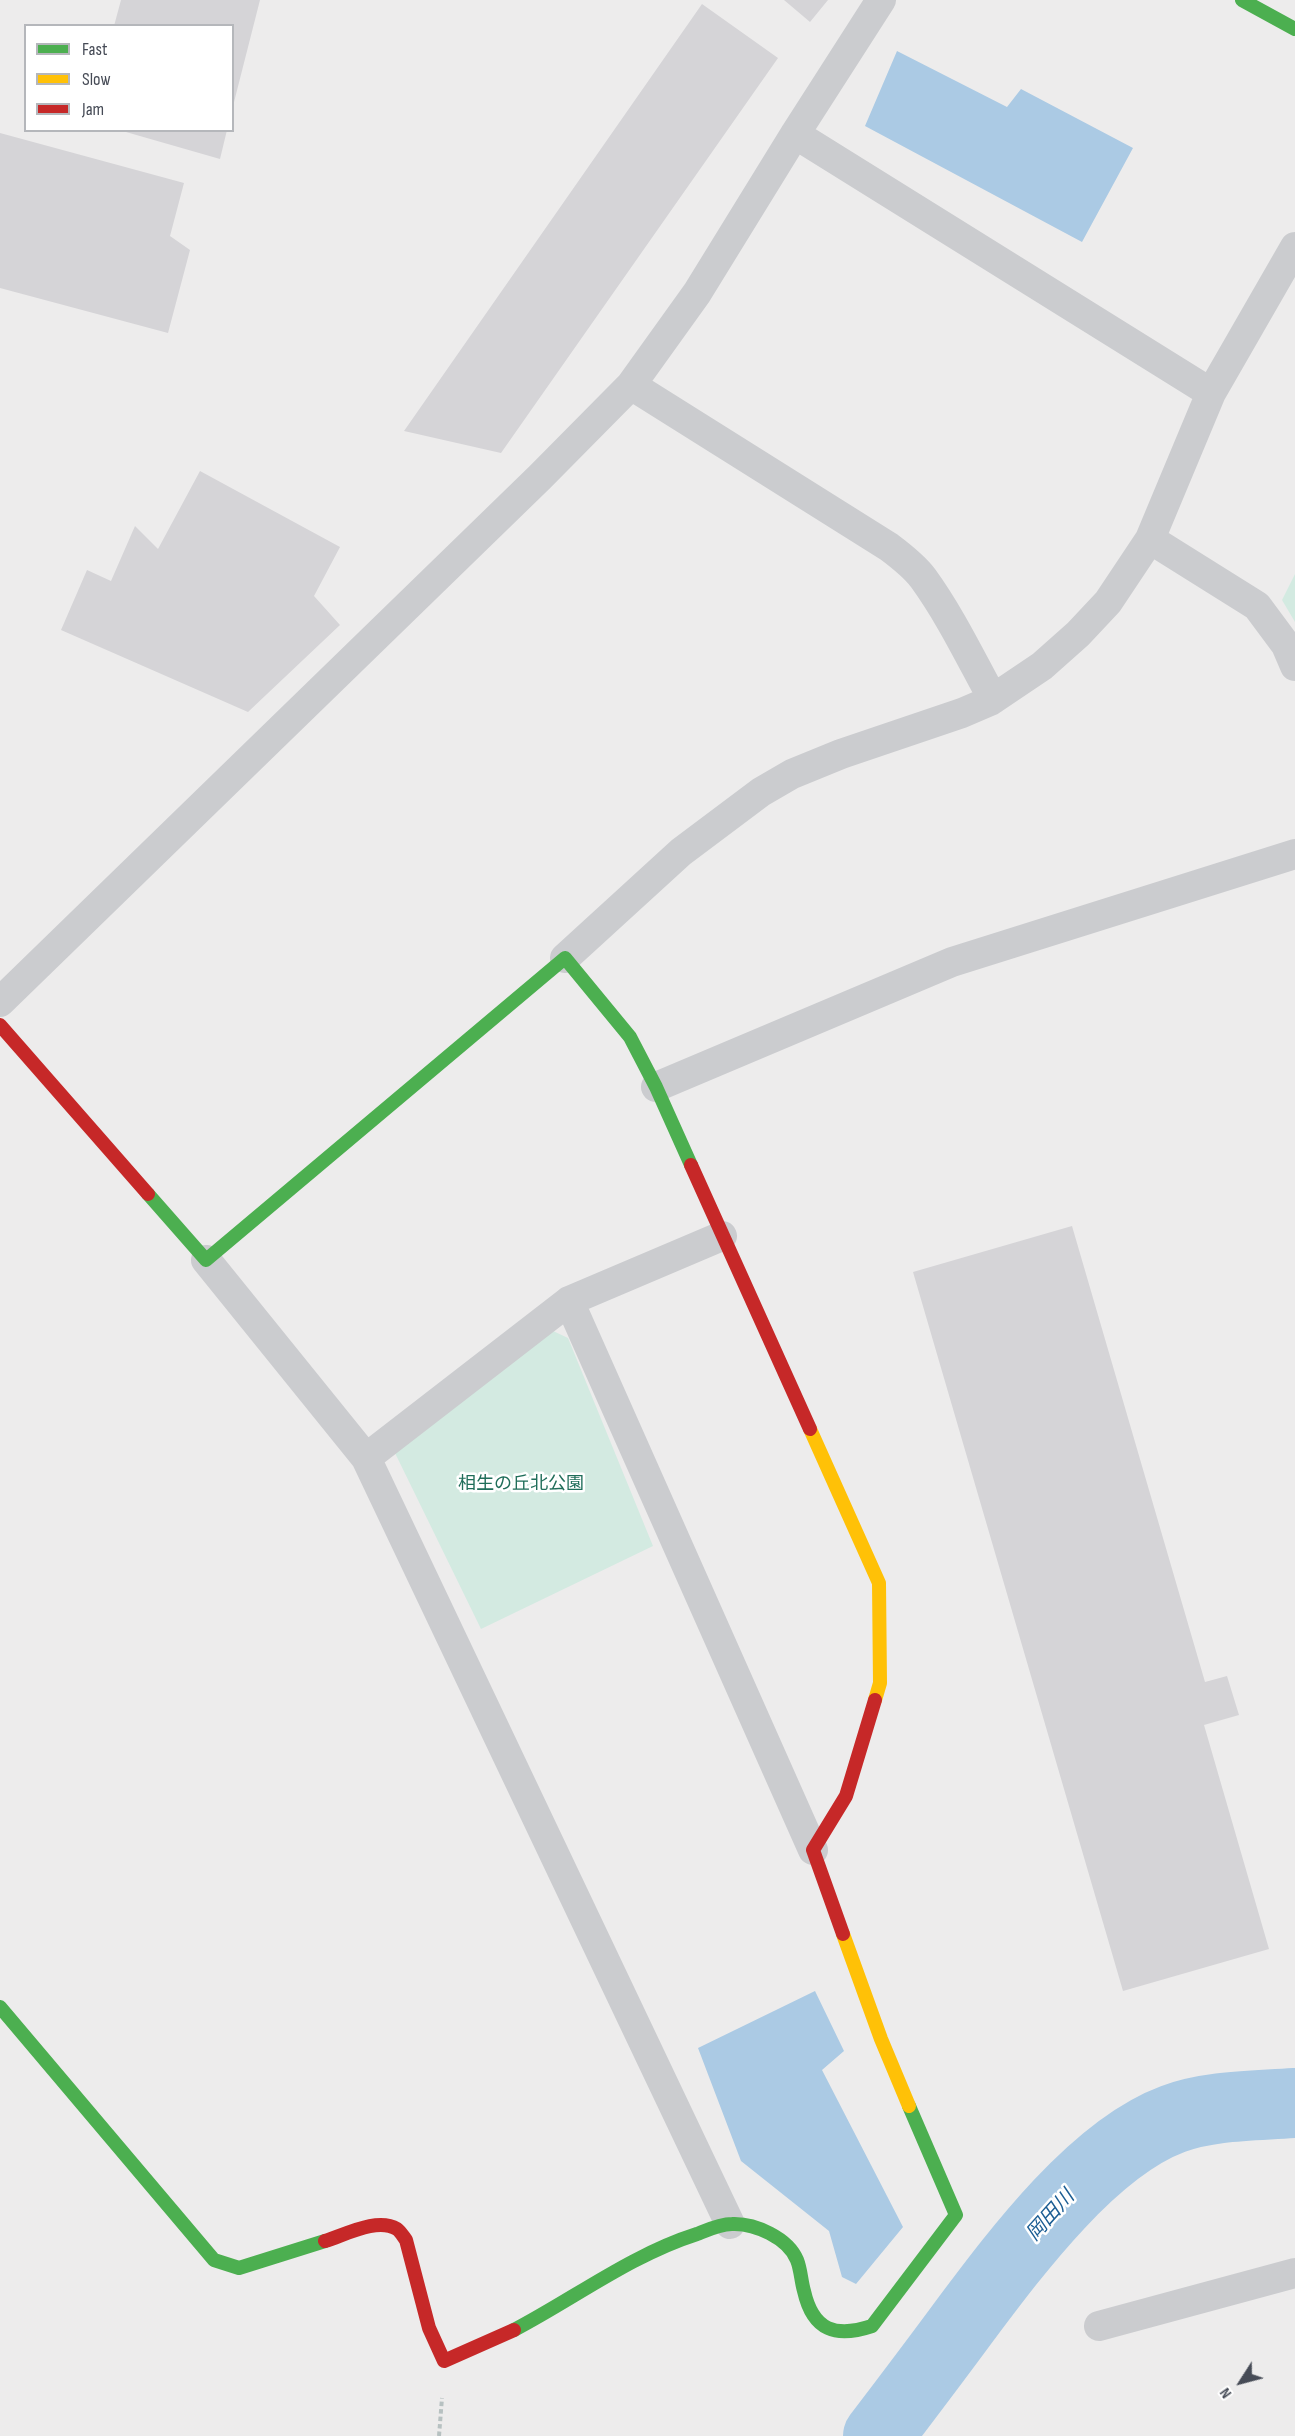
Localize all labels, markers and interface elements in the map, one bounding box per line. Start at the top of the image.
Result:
legend [24,24,234,132]
text: Fast [82,39,107,60]
text: Slow [82,69,111,90]
text: Jam [82,99,104,120]
park label: 相生の丘北公園 [458,1473,584,1495]
water label: 岡田川 [1022,2186,1080,2246]
north arrow [1211,2352,1271,2412]
text: N [1216,2384,1236,2402]

